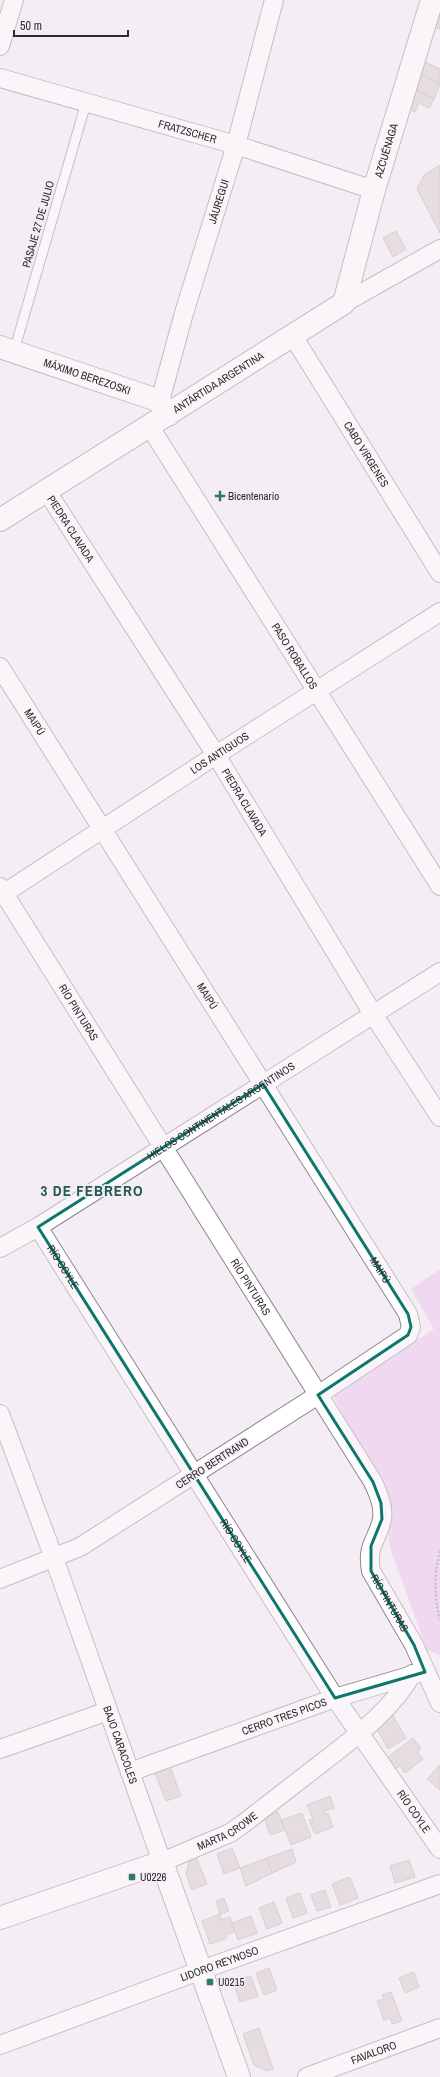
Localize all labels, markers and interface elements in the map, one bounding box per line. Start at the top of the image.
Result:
scale bar [14,12,128,38]
text: 50 m [20,18,42,34]
street label: FRATZSCHER [157,116,219,146]
street label: AZCUÉNAGA [371,121,401,180]
street label: JÁUREGUI [205,178,232,225]
street label: PASAJE 27 DE JULIO [19,179,57,269]
street label: ANTÁRTIDA ARGENTINA [169,348,267,417]
street label: MÁXIMO BEREZOSKI [42,355,132,398]
street label: CABO VIRGENES [341,419,392,490]
place label: Bicentenario [228,489,279,503]
marker: Bicentenario [215,491,225,501]
street label: PIEDRA CLAVADA [44,493,98,566]
street label: PASO ROBALLOS [269,620,321,692]
street label: MAIPÚ [21,706,48,738]
street label: LOS ANTIGUOS [187,729,252,777]
street label: PIEDRA CLAVADA [219,766,271,839]
street label: MAIPÚ [194,980,221,1012]
street label: RÍO PINTURAS [56,981,102,1043]
street label: HIELOS CONTINENTALES ARGENTINOS [144,1059,298,1163]
district label: 3 DE FEBRERO [41,1180,143,1201]
street label: RÍO COYLE [44,1242,82,1291]
street label: MAIPÚ [367,1254,394,1286]
street label: RÍO PINTURAS [228,1256,274,1318]
street label: CERRO BERTRAND [173,1434,251,1492]
street label: RÍO COYLE [217,1516,255,1565]
street label: RÍO PINTURAS [367,1572,412,1634]
street label: CERRO TRES PICOS [240,1695,329,1738]
street label: BAJO CARACOLES [100,1704,141,1786]
street label: RÍO COYLE [394,1787,434,1836]
street label: MARTA CROWE [195,1808,260,1853]
place label: U0226 [140,1870,167,1884]
marker: U0226 [127,1872,137,1882]
street label: LIDORO REYNOSO [178,1943,261,1984]
place label: U0215 [218,1975,245,1989]
marker: U0215 [205,1977,215,1987]
street label: FAVALORO [349,2038,398,2067]

